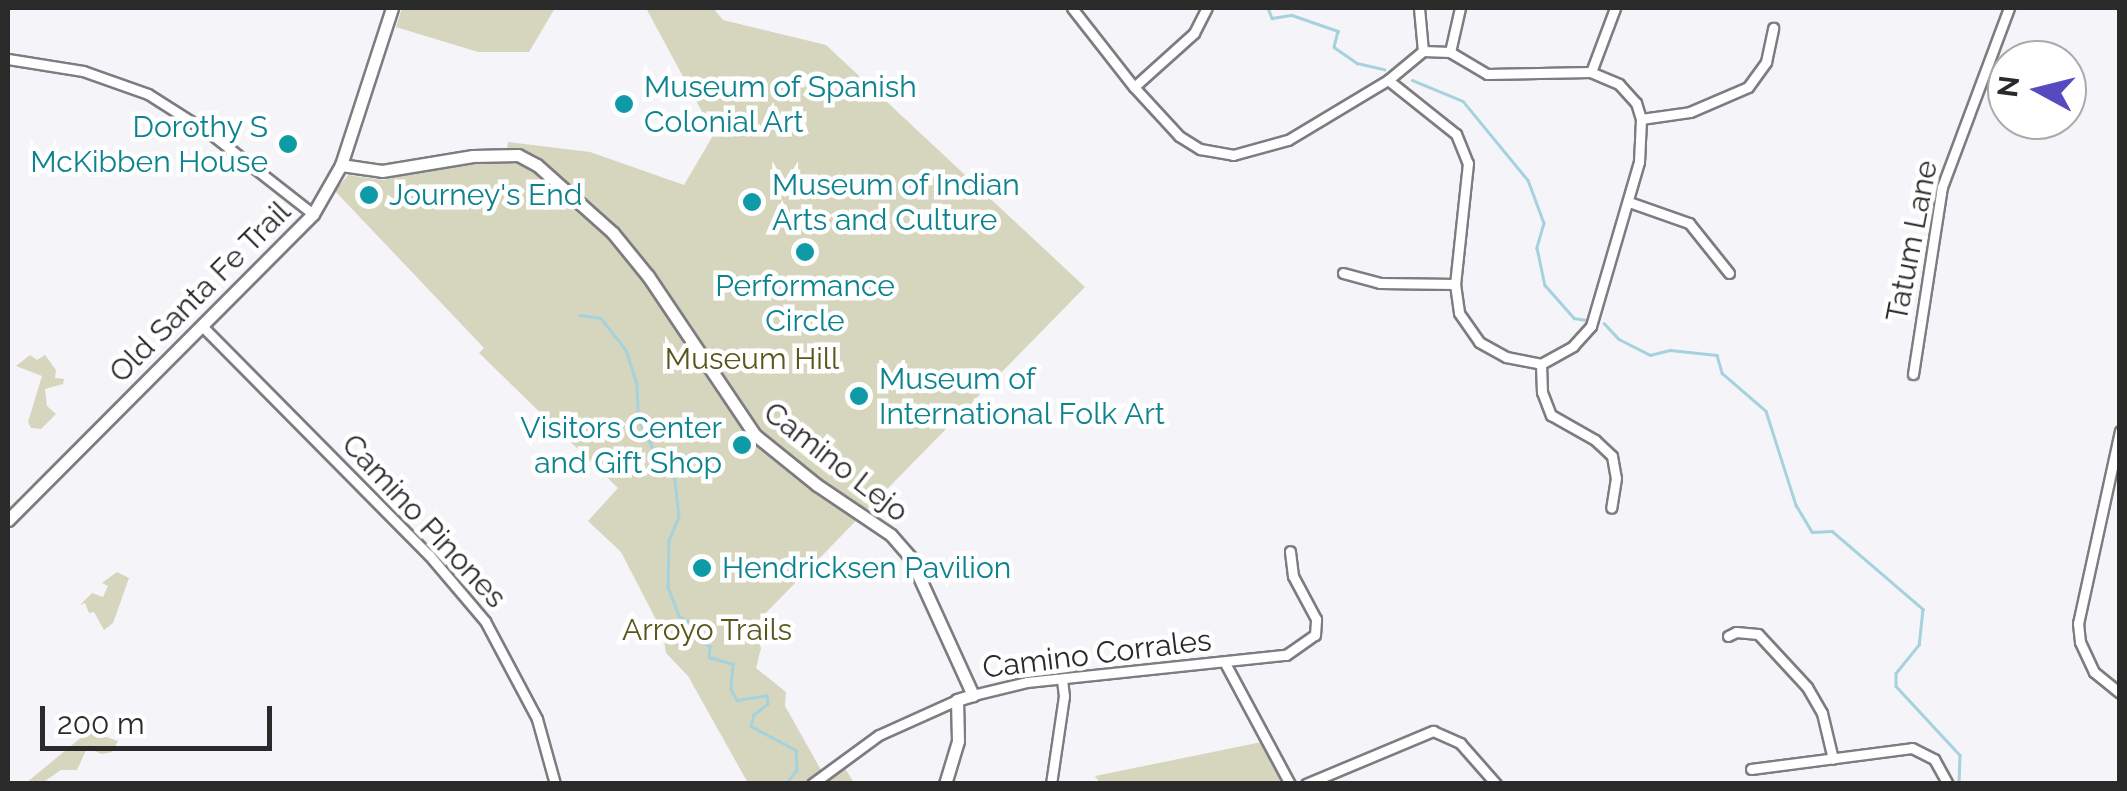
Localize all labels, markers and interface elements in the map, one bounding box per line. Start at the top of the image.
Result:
north arrow [1987,40,2087,140]
place label: Museum of Spanish Colonial Art [644,69,917,140]
text: N [1991,74,2026,99]
marker: Museum of Spanish Colonial Art [613,93,635,115]
place label: Dorothy S McKibben House [30,109,268,180]
marker: Dorothy S McKibben House [277,133,299,155]
street label: Tatum Lane [1879,157,1945,325]
place label: Museum of Indian Arts and Culture [772,167,1020,238]
place label: Journey's End [389,177,582,213]
marker: Journey's End [358,184,380,206]
marker: Museum of Indian Arts and Culture [741,191,763,213]
street label: Old Santa Fe Trail [102,194,298,390]
marker: Performance Circle [794,241,816,263]
place label: Performance Circle [715,268,895,338]
park label: Museum Hill [665,341,839,377]
place label: Museum of International Folk Art [879,361,1167,432]
marker: Museum of International Folk Art [848,385,870,407]
street label: Camino Lejo [757,394,915,530]
place label: Visitors Center and Gift Shop [520,410,722,480]
street label: Camino Pinones [334,427,514,615]
marker: Visitors Center and Gift Shop [731,434,753,456]
place label: Hendricksen Pavilion [722,550,1011,586]
marker: Hendricksen Pavilion [691,557,713,579]
park label: Arroyo Trails [622,612,792,648]
street label: Camino Corrales [981,622,1213,686]
scale bar [45,686,278,748]
text: 200 m [57,706,145,741]

